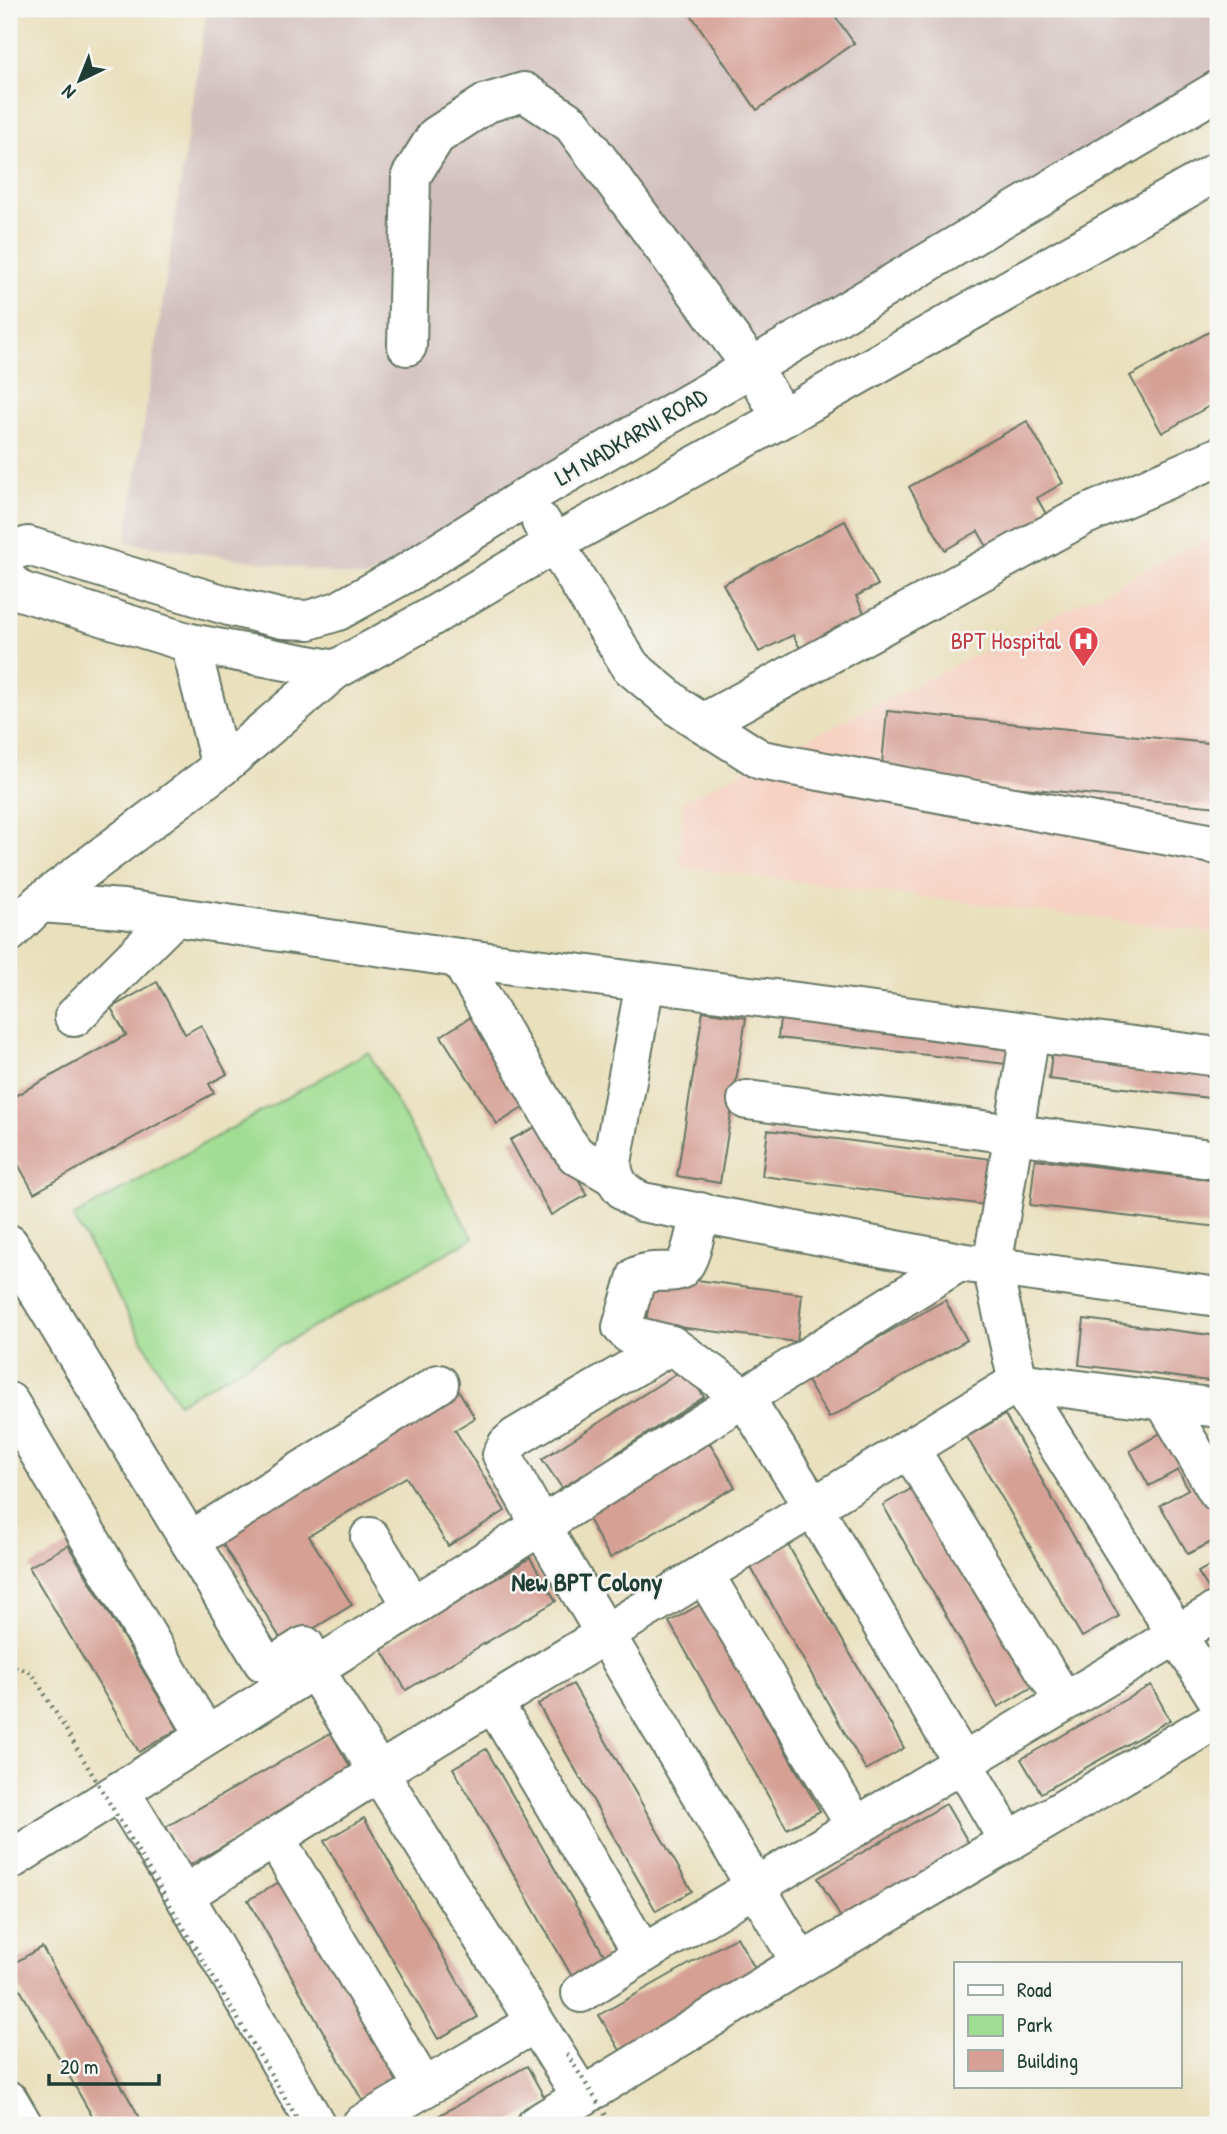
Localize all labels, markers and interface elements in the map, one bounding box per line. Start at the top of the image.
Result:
north arrow [46,46,116,116]
text: N [56,79,81,105]
street label: LM NADKARNI ROAD [548,379,713,493]
place label: BPT Hospital [951,624,1062,656]
hospital icon: BPT Hospital [1067,624,1101,668]
district label: New BPT Colony [512,1564,662,1600]
legend [954,1962,1182,2088]
text: Road [1017,1975,1051,2004]
text: Park [1017,2010,1052,2039]
scale bar [49,2043,159,2087]
text: Building [1017,2046,1078,2075]
text: 20 m [60,2052,98,2081]

